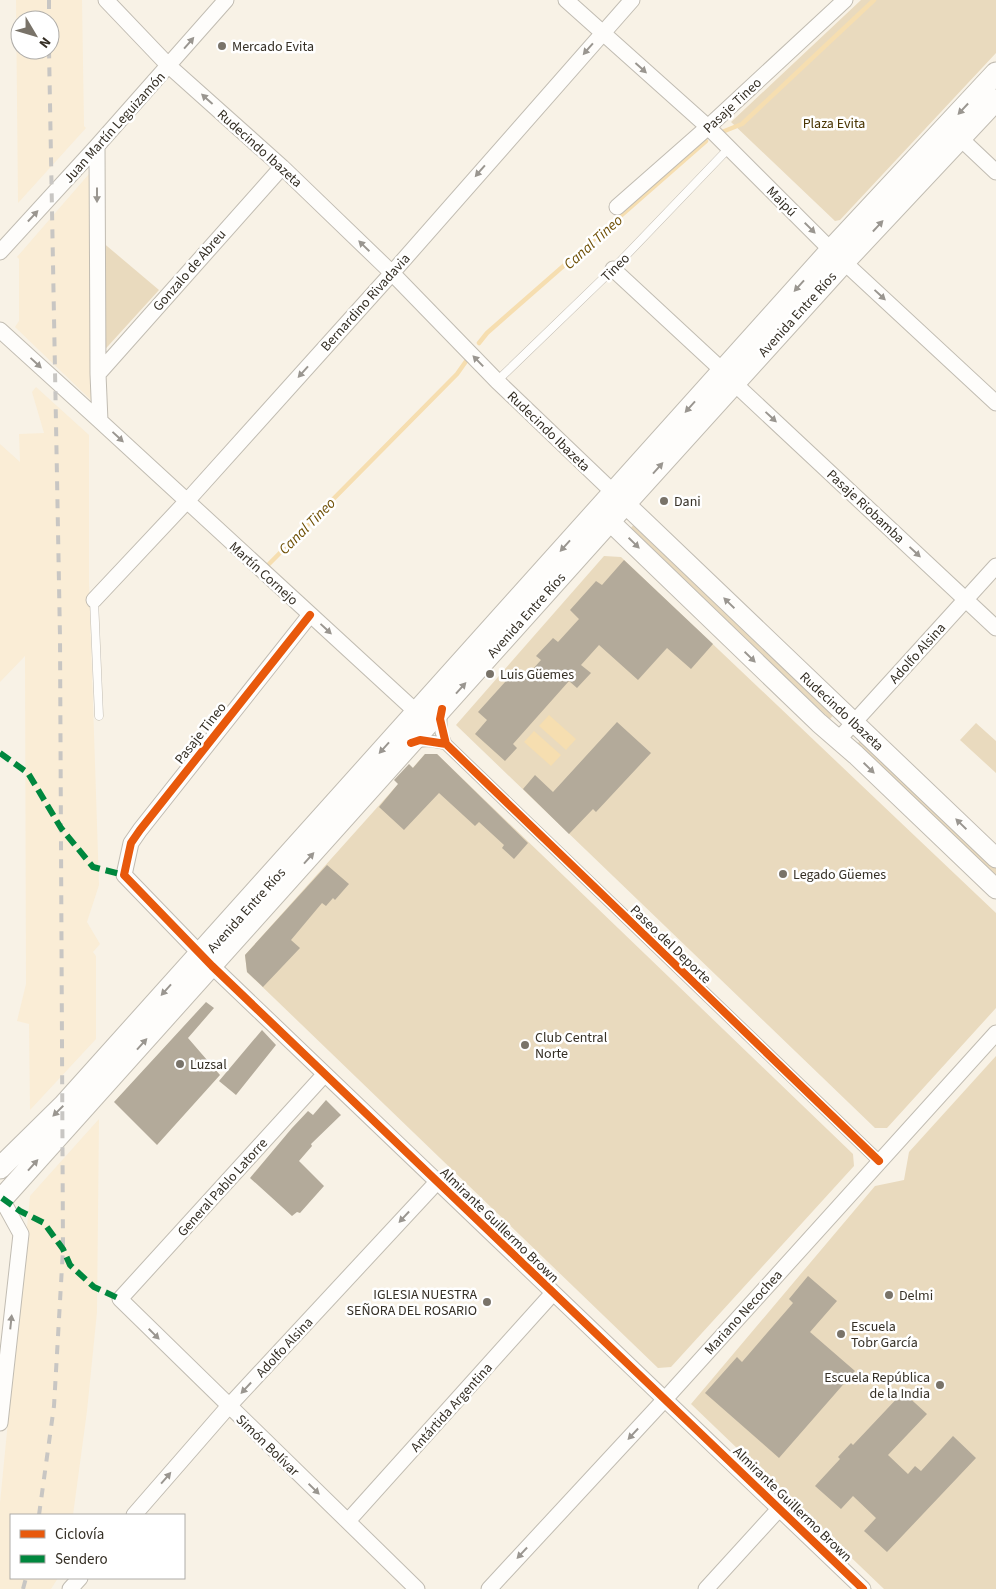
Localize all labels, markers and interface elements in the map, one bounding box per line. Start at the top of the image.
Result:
north arrow [10,10,60,60]
text: N [34,33,55,52]
place label: Mercado Evita [232,37,314,57]
one-way arrow [183,38,195,50]
marker: Mercado Evita [216,40,228,52]
one-way arrow [582,43,593,56]
one-way arrow [635,62,647,74]
street label: Juan Martín Leguizamón [59,68,170,188]
street label: Pasaje Tineo [699,73,766,138]
one-way arrow [201,93,213,105]
one-way arrow [957,102,969,114]
street label: Rudecindo Ibazeta [212,105,306,192]
park label: Plaza Evita [803,114,865,134]
one-way arrow [475,165,486,178]
street label: Maipú [761,182,801,222]
one-way arrow [93,187,101,203]
one-way arrow [27,210,39,222]
water label: Canal Tineo [560,211,626,273]
one-way arrow [872,221,884,233]
one-way arrow [803,222,815,234]
street label: Gonzalo de Abreu [149,225,231,316]
one-way arrow [358,240,370,252]
street label: Bernardino Rivadavia [316,249,415,356]
street label: Tineo [597,249,633,285]
street label: Avenida Entre Ríos [754,267,842,362]
one-way arrow [793,280,804,293]
one-way arrow [874,289,886,301]
one-way arrow [472,356,484,368]
one-way arrow [29,357,41,369]
one-way arrow [297,365,309,377]
street label: Rudecindo Ibazeta [502,387,594,477]
one-way arrow [684,401,696,413]
one-way arrow [764,411,776,423]
one-way arrow [111,432,124,443]
one-way arrow [653,461,664,474]
street label: Pasaje Riobamba [822,465,909,548]
place label: Dani [674,492,701,512]
water label: Canal Tineo [274,493,341,560]
marker: Dani [658,495,670,507]
street label: Martín Cornejo [224,537,302,610]
one-way arrow [628,537,640,549]
one-way arrow [560,539,571,552]
one-way arrow [909,546,921,558]
street label: Avenida Entre Ríos [483,568,571,663]
one-way arrow [724,597,736,609]
street label: Adolfo Alsina [885,619,951,689]
one-way arrow [319,623,331,635]
one-way arrow [744,650,756,662]
place label: Luis Güemes [500,665,574,685]
street label: Rudecindo Ibazeta [795,667,888,756]
marker: Luis Güemes [484,668,496,680]
one-way arrow [456,681,467,694]
street label: Pasaje Tineo [170,698,231,769]
one-way arrow [378,742,390,754]
one-way arrow [863,761,875,773]
one-way arrow [955,818,967,830]
one-way arrow [303,853,315,865]
street label: Avenida Entre Ríos [203,863,291,958]
place label: Legado Güemes [793,865,886,885]
marker: Legado Güemes [777,868,789,880]
street label: Paseo del Deporte [625,901,715,989]
one-way arrow [160,983,172,995]
place label: Club Central Norte [535,1028,608,1064]
one-way arrow [136,1038,147,1051]
marker: Club Central Norte [519,1039,531,1051]
place label: Luzsal [190,1055,227,1075]
marker: Luzsal [174,1058,186,1070]
one-way arrow [52,1105,64,1117]
street label: General Pablo Latorre [173,1134,273,1241]
one-way arrow [27,1159,39,1171]
street label: Almirante Guillermo Brown [435,1163,563,1288]
one-way arrow [398,1211,410,1223]
street label: Mariano Necochea [700,1266,787,1360]
place label: IGLESIA NUESTRA SEÑORA DEL ROSARIO [347,1285,477,1321]
place label: Delmi [899,1286,933,1306]
marker: Delmi [883,1289,895,1301]
marker: IGLESIA NUESTRA SEÑORA DEL ROSARIO [481,1296,493,1308]
street label: Adolfo Alsina [251,1313,318,1382]
one-way arrow [7,1314,15,1330]
place label: Escuela Tobr García [851,1317,918,1353]
one-way arrow [148,1328,160,1340]
marker: Escuela Tobr García [835,1328,847,1340]
street label: Antártida Argentina [406,1359,497,1457]
place label: Escuela República de la India [824,1368,930,1404]
marker: Escuela República de la India [934,1379,946,1391]
one-way arrow [240,1382,252,1394]
street label: Simón Bolívar [231,1410,304,1481]
one-way arrow [627,1427,639,1439]
street label: Almirante Guillermo Brown [728,1442,856,1567]
one-way arrow [160,1473,172,1485]
one-way arrow [308,1483,320,1495]
legend [10,1514,185,1579]
text: Ciclovía [55,1524,104,1545]
one-way arrow [516,1547,528,1559]
text: Sendero [55,1549,108,1570]

